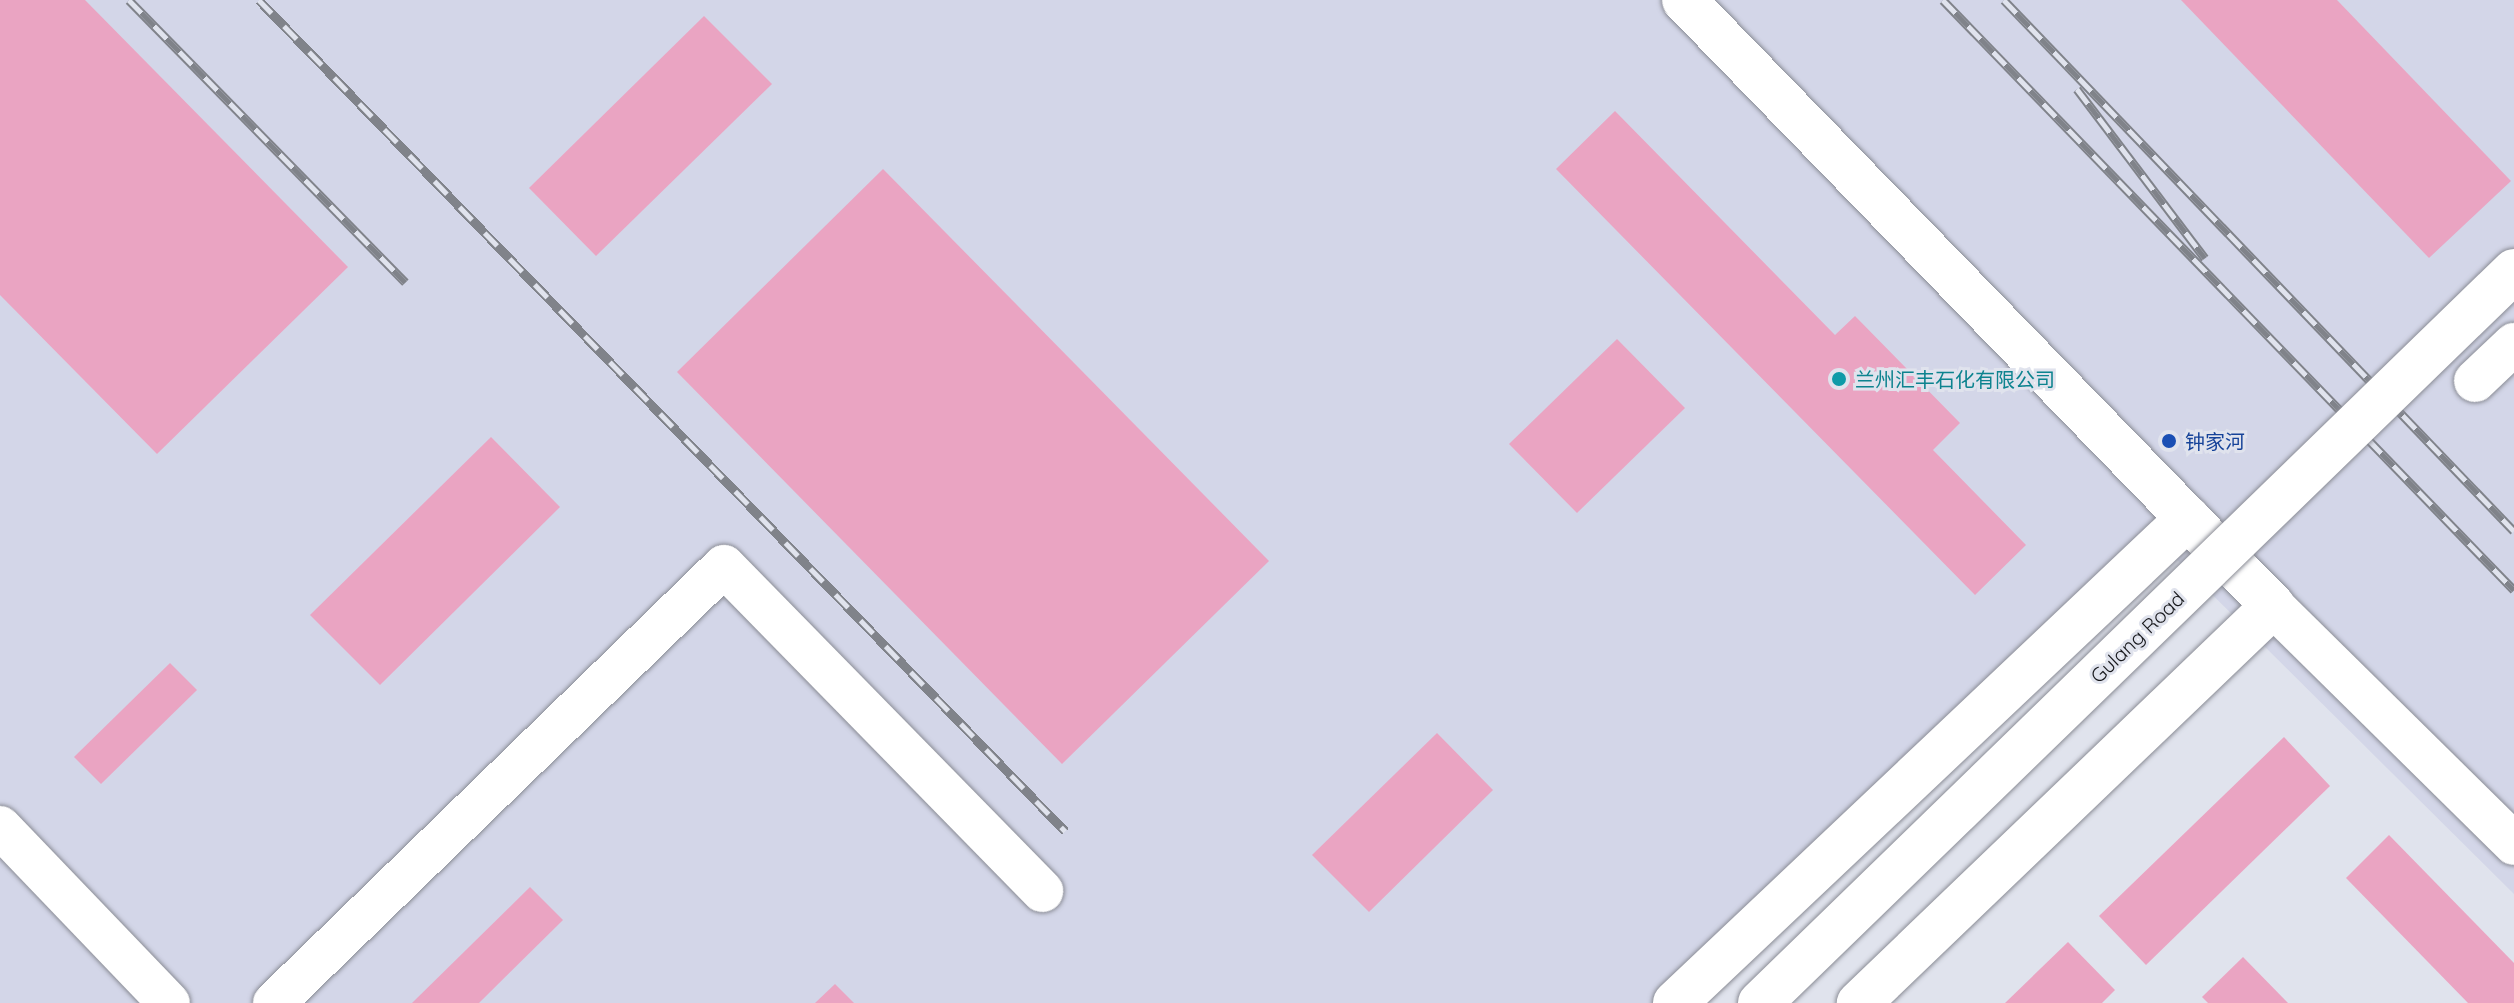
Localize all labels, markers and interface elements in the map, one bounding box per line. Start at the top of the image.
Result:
place label: 兰州汇丰石化有限公司 [1855,367,2055,391]
marker: 兰州汇丰石化有限公司 [1830,370,1848,388]
place label: 钟家河 [2185,429,2245,453]
marker: 钟家河 [2160,432,2178,450]
street label: Gulang Road [2085,586,2189,688]

